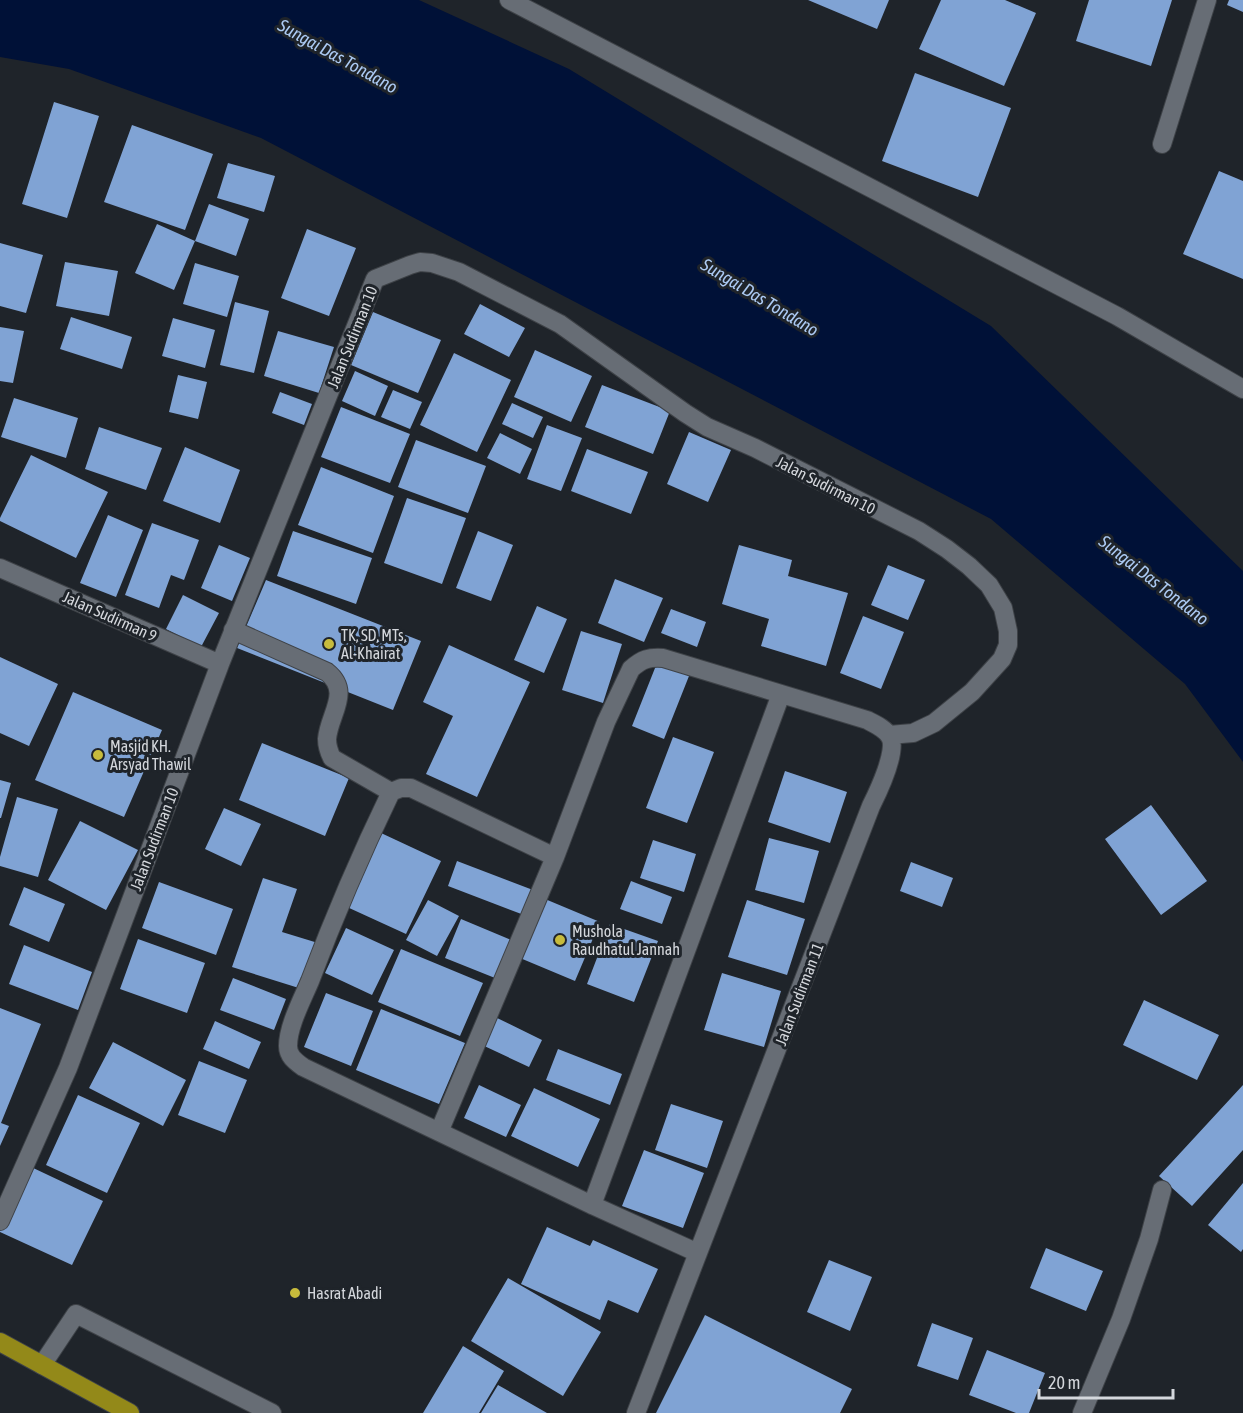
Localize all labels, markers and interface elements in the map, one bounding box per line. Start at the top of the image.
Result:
water label: Sungai Das Tondano [274,14,401,98]
water label: Sungai Das Tondano [697,253,823,340]
street label: Jalan Sudirman 10 [323,283,381,391]
street label: Jalan Sudirman 10 [774,452,878,518]
water label: Sungai Das Tondano [1094,530,1213,629]
street label: Jalan Sudirman 9 [60,587,160,645]
place label: TK, SD, MTs, Al-Khairat [341,626,407,662]
marker: TK, SD, MTs, Al-Khairat [322,637,336,651]
place label: Masjid KH. Arsyad Thawil [110,737,192,774]
marker: Masjid KH. Arsyad Thawil [91,748,105,762]
street label: Jalan Sudirman 10 [126,785,182,893]
place label: Mushola Raudhatul Jannah [572,922,680,958]
marker: Mushola Raudhatul Jannah [553,933,567,947]
street label: Jalan Sudirman 11 [771,940,827,1048]
place label: Hasrat Abadi [307,1284,382,1302]
marker: Hasrat Abadi [288,1286,302,1300]
scale bar [1039,1362,1172,1400]
text: 20 m [1048,1372,1080,1393]

